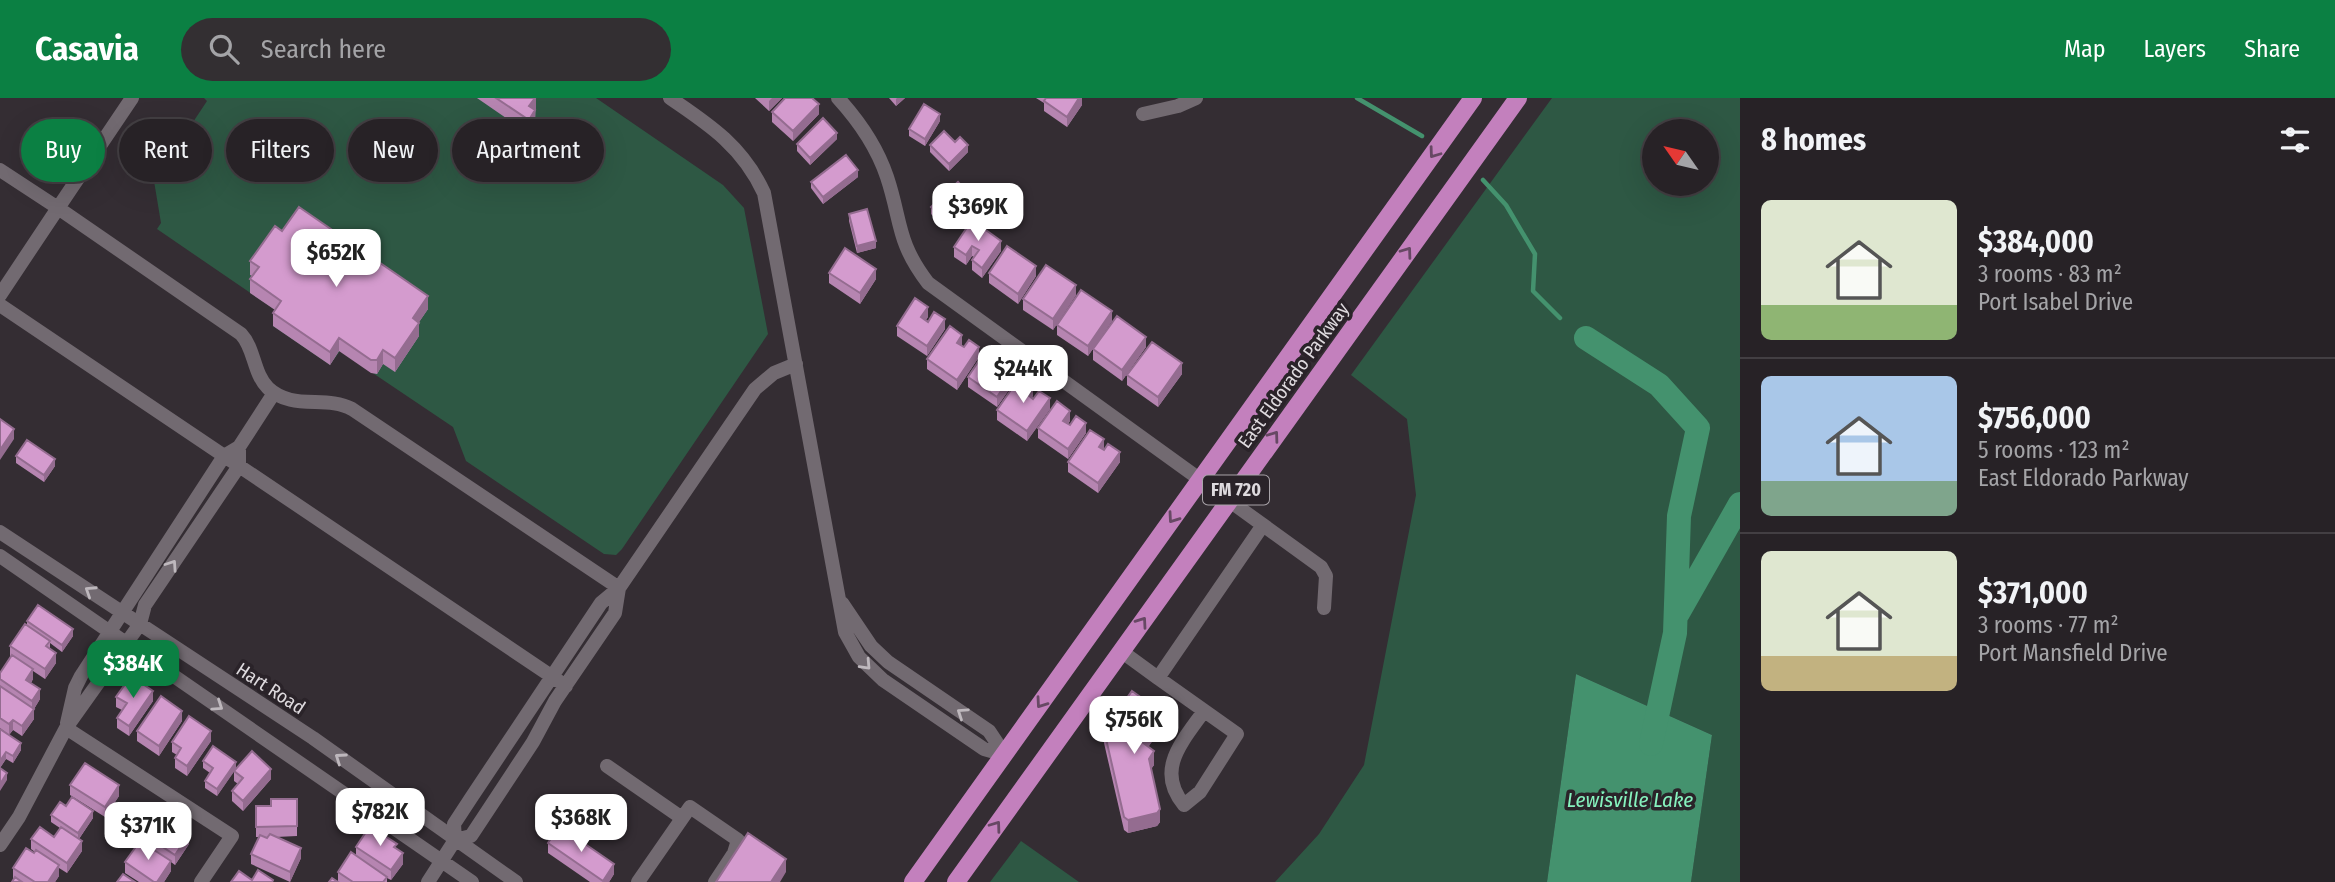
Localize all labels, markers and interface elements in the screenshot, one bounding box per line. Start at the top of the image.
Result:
search box [181,18,671,81]
text: Casavia [35,29,139,69]
icon: search [205,30,243,68]
text: Search here [261,34,386,65]
text: Map [2064,35,2106,63]
text: Layers [2144,35,2206,63]
text: Share [2244,35,2300,63]
chip: Buy [21,119,105,182]
chip: Rent [119,119,212,182]
chip: Filters [226,119,334,182]
chip: New [348,119,438,182]
chip: Apartment [452,119,604,182]
north arrow [1642,119,1718,196]
map controls [1642,119,1719,196]
icon: filters [2276,121,2314,159]
text: 8 homes [1761,122,1866,158]
one-way arrow [1429,146,1442,158]
pin: $369K [929,184,1027,243]
text: $369K [948,192,1008,220]
text: $384,000 [1978,224,2094,260]
icon: home [1817,228,1901,312]
pin: $652K [287,230,385,289]
text: $652K [307,238,365,266]
one-way arrow [1399,247,1411,260]
text: 3 rooms · 83 m² [1978,260,2122,288]
text: Port Isabel Drive [1978,288,2133,316]
street label: East Eldorado Parkway [1233,298,1354,452]
pin: $244K [974,345,1072,405]
text: $244K [994,354,1052,382]
text: $756,000 [1978,400,2091,436]
icon: home [1817,404,1901,488]
one-way arrow [1266,431,1279,444]
text: 5 rooms · 123 m² [1978,436,2129,464]
text: East Eldorado Parkway [1978,464,2189,492]
road number: FM 720 [1203,476,1269,504]
one-way arrow [1169,510,1181,523]
one-way arrow [164,560,176,573]
text: $371,000 [1978,575,2088,611]
icon: home [1817,579,1901,663]
one-way arrow [84,587,97,600]
text: 3 rooms · 77 m² [1978,611,2119,639]
one-way arrow [1134,617,1146,629]
text: Port Mansfield Drive [1978,639,2168,667]
pin: $384K [84,640,182,700]
text: $384K [103,649,163,677]
one-way arrow [858,656,871,669]
street label: Hart Road [232,658,310,719]
one-way arrow [1037,695,1049,708]
pin: $756K [1085,696,1183,756]
one-way arrow [210,698,223,710]
text: $756K [1105,705,1163,733]
one-way arrow [957,709,970,721]
one-way arrow [335,754,348,766]
water label: Lewisville Lake [1567,787,1693,813]
pin: $782K [331,788,429,848]
pin: $368K [532,794,630,854]
text: $782K [352,797,408,825]
pin: $371K [99,802,197,862]
text: $368K [551,803,611,831]
text: $371K [121,811,175,839]
one-way arrow [988,822,1000,834]

